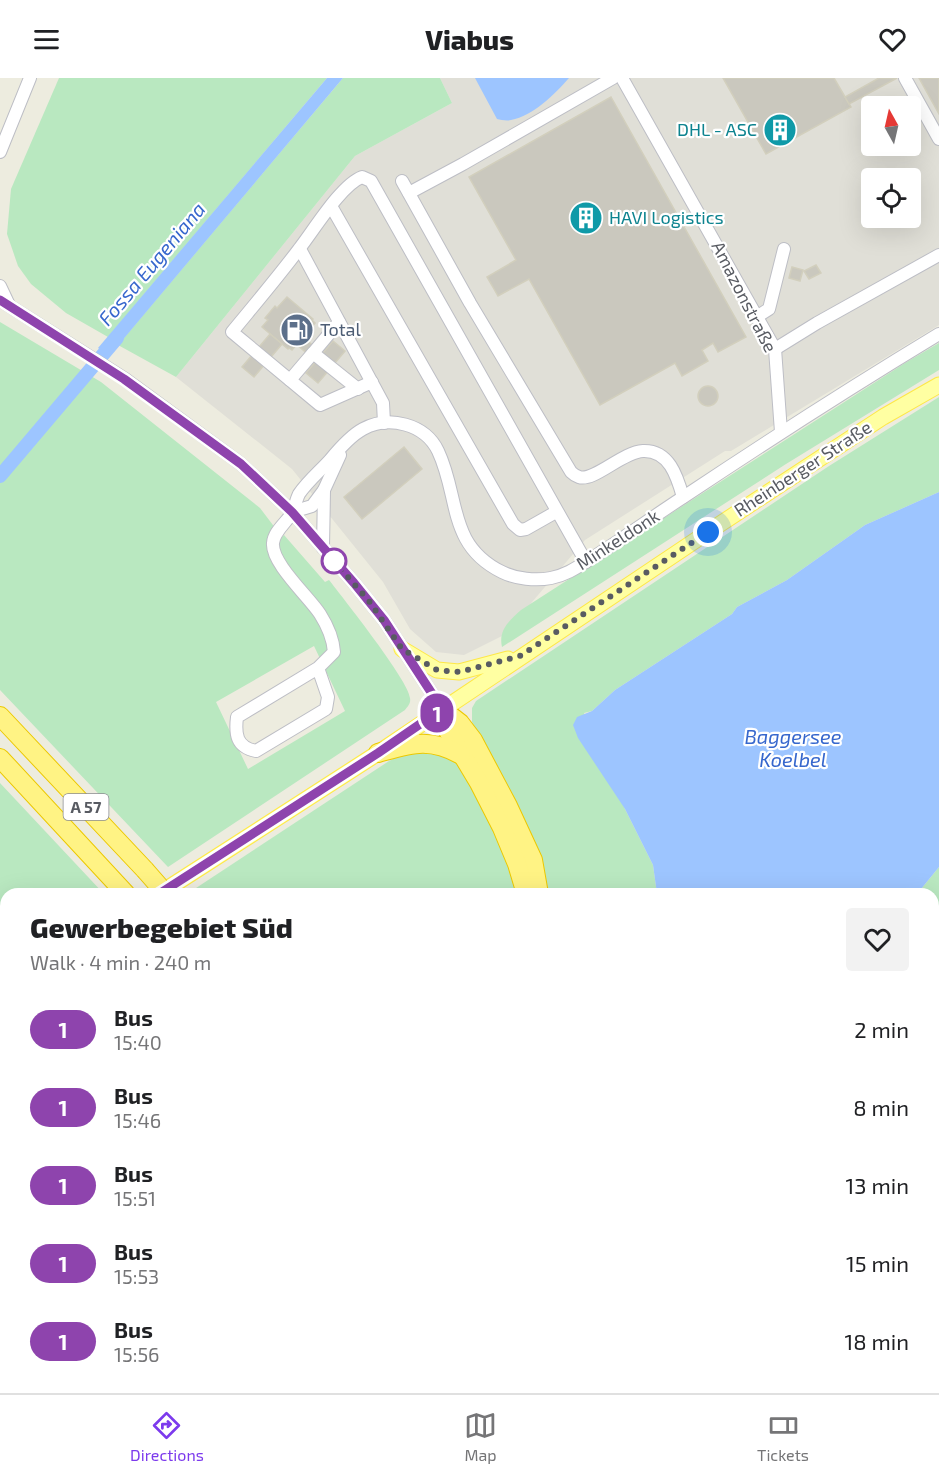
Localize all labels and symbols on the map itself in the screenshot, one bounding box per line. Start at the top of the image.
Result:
north arrow [861,96,921,156]
building icon: DHL - ASC [762,112,798,148]
place label: DHL - ASC [677,118,757,140]
water label: Fossa Eugeniana [93,197,210,330]
building icon: HAVI Logistics [568,200,604,236]
place label: HAVI Logistics [609,206,724,228]
street label: Amazonstraße [707,237,782,356]
fuel station icon: Total [279,312,315,348]
place label: Total [320,318,361,340]
street label: Rheinberger Straße [730,416,875,521]
street label: Minkeldonk [572,504,663,574]
your location [693,517,723,547]
unlabelled marker [321,548,347,574]
line badge: 1 [418,694,456,732]
water label: Baggersee Koelbel [744,724,842,771]
road number: A 57 [64,794,109,820]

